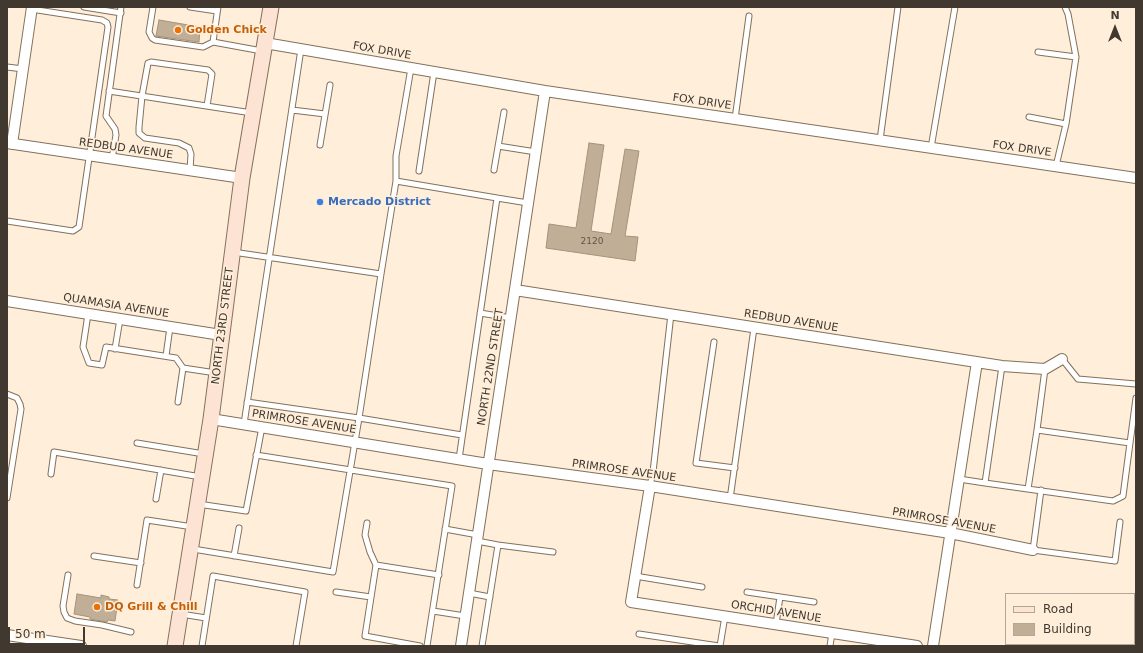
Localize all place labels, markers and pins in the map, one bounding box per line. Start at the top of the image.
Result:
place label: Golden Chick [186,23,267,37]
marker: Golden Chick [173,25,183,35]
place label: Mercado District [328,195,431,209]
marker: Mercado District [315,197,325,207]
place label: DQ Grill & Chill [105,600,198,614]
marker: DQ Grill & Chill [92,602,102,612]

